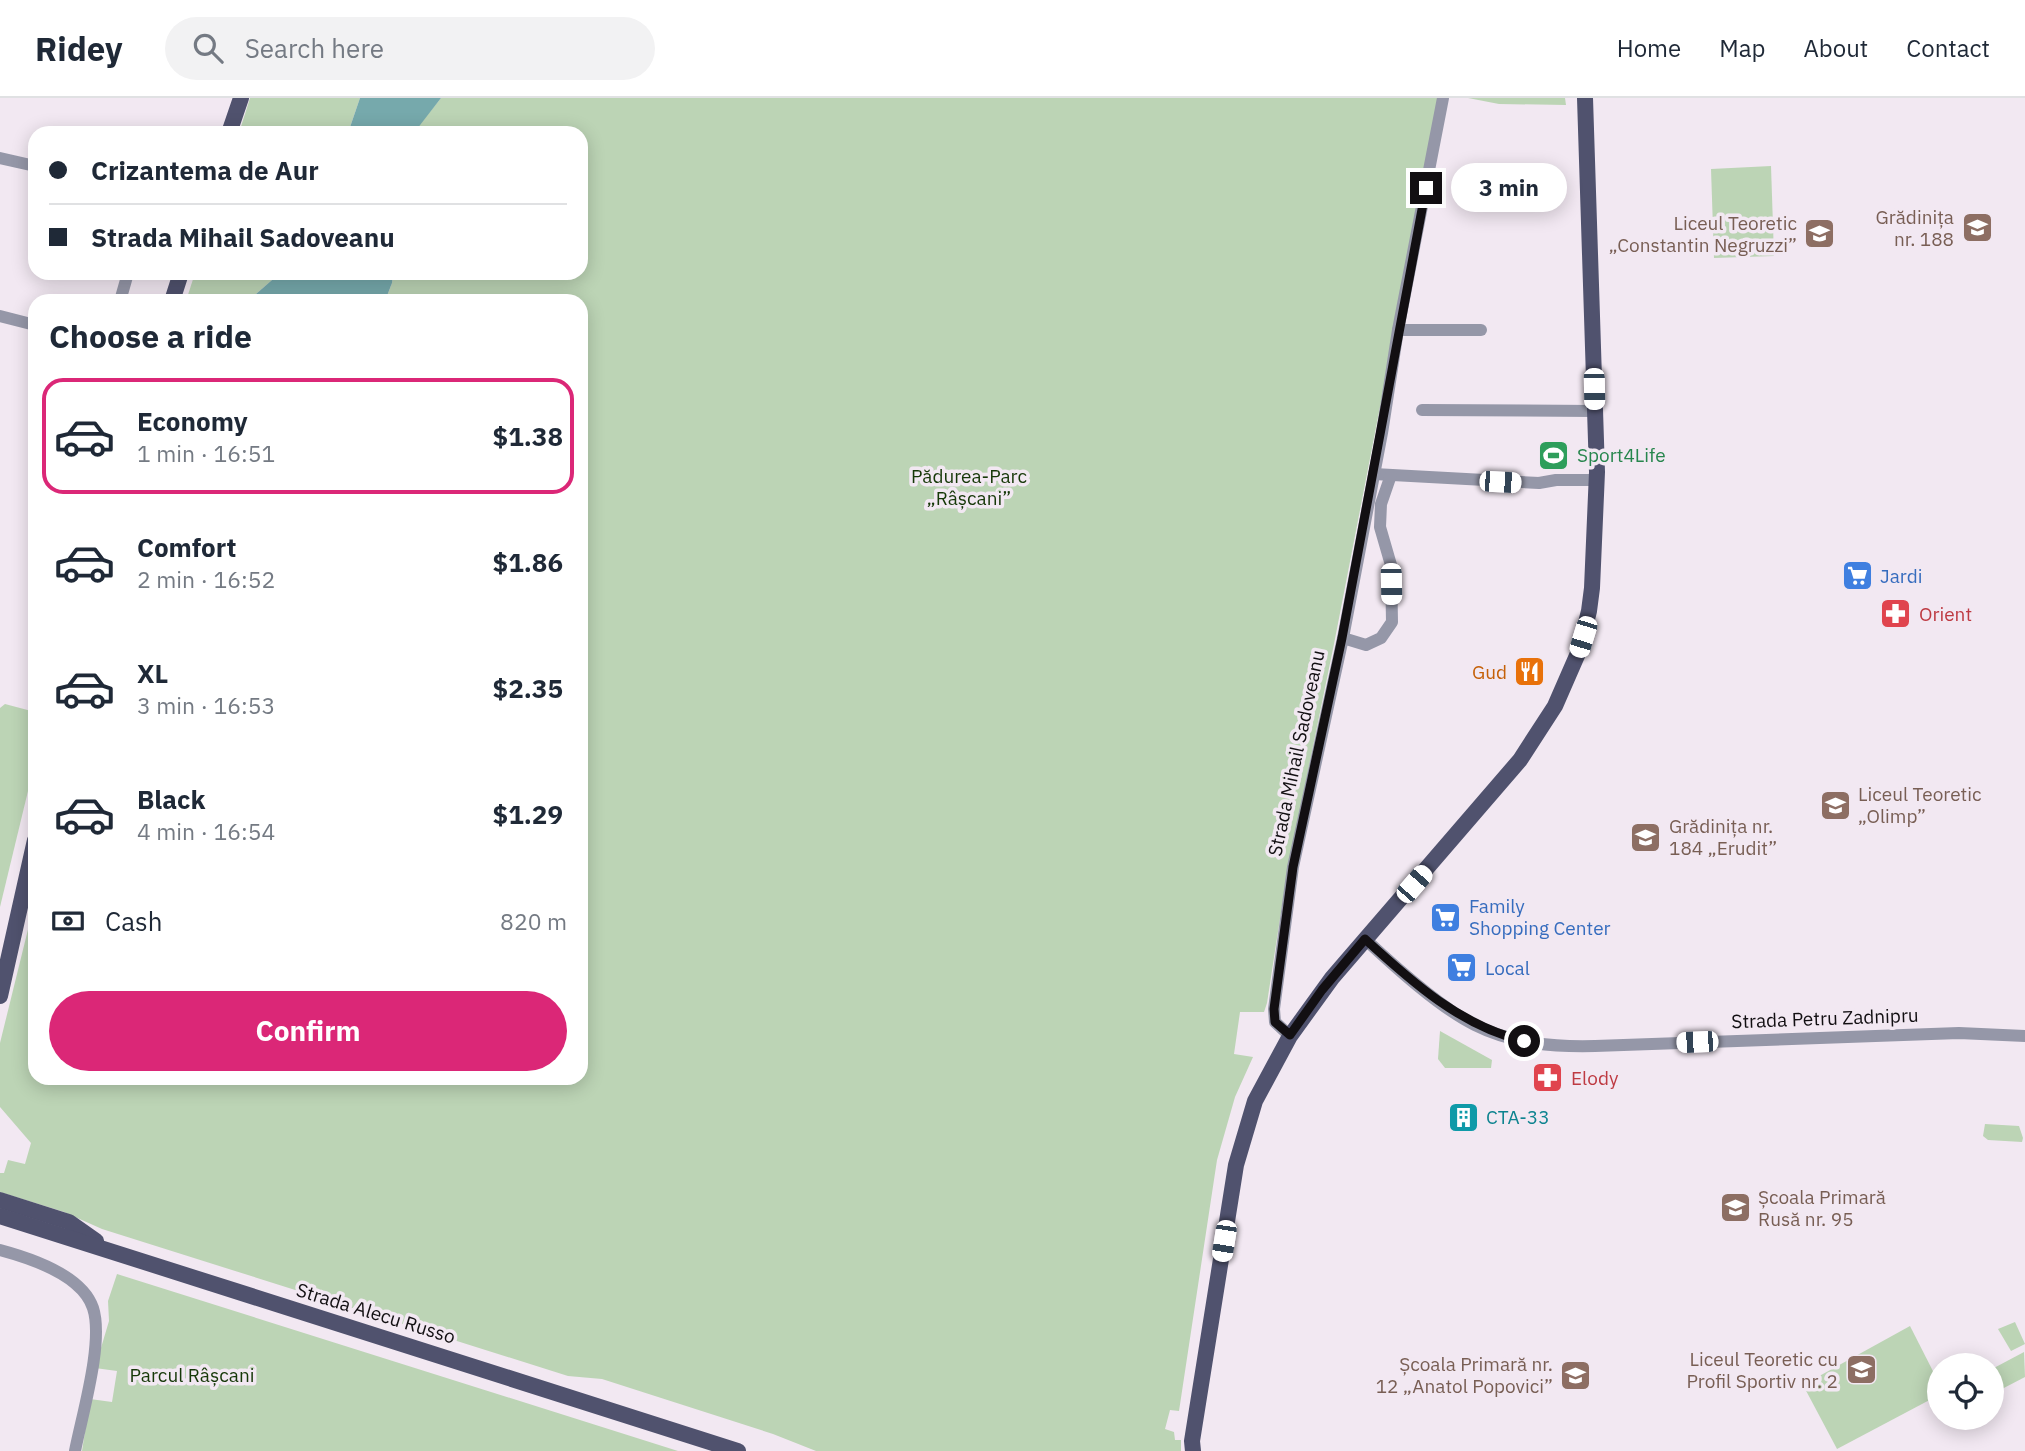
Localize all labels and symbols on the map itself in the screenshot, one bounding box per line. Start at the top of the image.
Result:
callout: 3 min [1450,164,1566,212]
route end [1410,172,1442,204]
place label: Grădinița nr. 188 [1876,205,1954,251]
place label: Liceul Teoretic „Constantin Negruzzi” [1609,211,1797,257]
school or university icon: Grădinița nr. 188 [1960,211,1994,245]
school or university icon: Liceul Teoretic „Constantin Negruzzi” [1803,217,1837,251]
car [1584,368,1605,410]
sports icon: Sport4Life [1537,438,1571,472]
place label: Sport4Life [1577,443,1666,467]
park label: Pădurea-Parc „Râșcani” [911,464,1028,510]
car [1479,470,1522,494]
supermarket icon: Jardi [1840,559,1874,593]
car [1381,563,1402,605]
place label: Jardi [1880,564,1922,588]
pharmacy icon: Orient [1879,597,1913,631]
place label: Orient [1919,602,1972,626]
car [1567,614,1600,660]
street label: Strada Mihail Sadoveanu [1262,648,1330,858]
restaurant icon: Gud [1513,655,1547,689]
place label: Gud [1472,660,1507,684]
place label: Liceul Teoretic „Olimp” [1858,782,1982,828]
school or university icon: Liceul Teoretic „Olimp” [1818,788,1852,822]
place label: Grădinița nr. 184 „Erudit” [1669,814,1777,860]
school or university icon: Grădinița nr. 184 „Erudit” [1629,820,1663,854]
car [1393,861,1436,907]
place label: Family Shopping Center [1469,894,1611,940]
supermarket icon: Family Shopping Center [1429,900,1463,934]
supermarket icon: Local [1445,951,1479,985]
place label: Local [1485,956,1530,980]
street label: Strada Petru Zadnipru [1731,1003,1919,1033]
route start [1508,1025,1540,1057]
car [1676,1031,1719,1053]
pharmacy icon: Elody [1531,1061,1565,1095]
place label: Elody [1571,1066,1619,1090]
building icon: CTA-33 [1446,1100,1480,1134]
place label: CTA-33 [1486,1105,1550,1129]
place label: Școala Primară Rusă nr. 95 [1758,1185,1886,1231]
school or university icon: Școala Primară Rusă nr. 95 [1718,1191,1752,1225]
car [1211,1219,1238,1263]
street label: Strada Alecu Russo [294,1277,458,1349]
place label: Liceul Teoretic cu Profil Sportiv nr. 2 [1687,1347,1838,1393]
place label: Școala Primară nr. 12 „Anatol Popovici” [1376,1352,1553,1398]
school or university icon: Liceul Teoretic cu Profil Sportiv nr. 2 [1844,1353,1878,1387]
school or university icon: Școala Primară nr. 12 „Anatol Popovici” [1559,1358,1593,1392]
park label: Parcul Râșcani [130,1363,254,1387]

